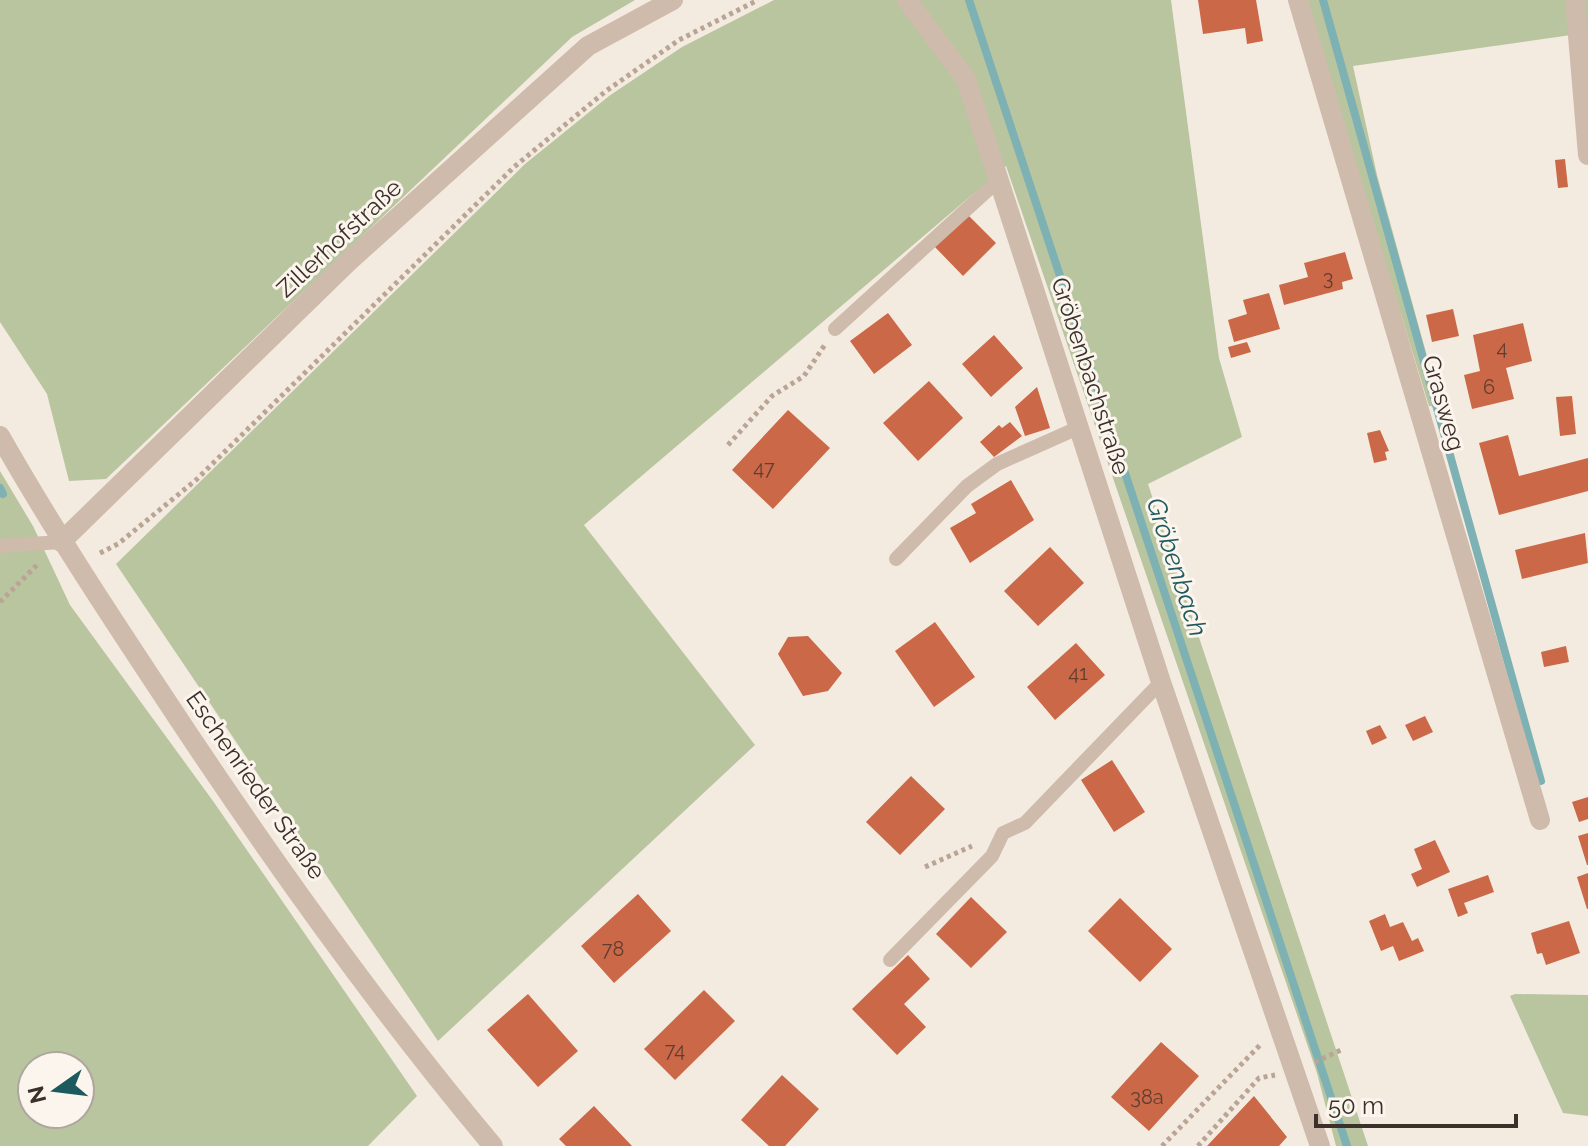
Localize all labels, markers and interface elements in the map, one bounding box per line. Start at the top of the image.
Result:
street label: Zillerhofstraße [270,173,408,303]
house number: 3 [1323,266,1333,290]
street label: Gröbenbachstraße [1045,274,1137,478]
house number: 4 [1497,336,1508,360]
street label: Grasweg [1417,352,1471,454]
house number: 6 [1483,375,1495,399]
house number: 47 [753,456,775,480]
water label: Gröbenbach [1140,494,1214,640]
house number: 41 [1068,661,1088,685]
street label: Eschenrieder Straße [180,685,332,885]
house number: 78 [602,937,624,961]
house number: 74 [665,1038,685,1062]
north arrow [16,1050,96,1130]
scale bar [1316,1078,1516,1128]
text: N [22,1084,51,1106]
house number: 38a [1130,1085,1164,1109]
text: 50 m [1328,1091,1384,1120]

